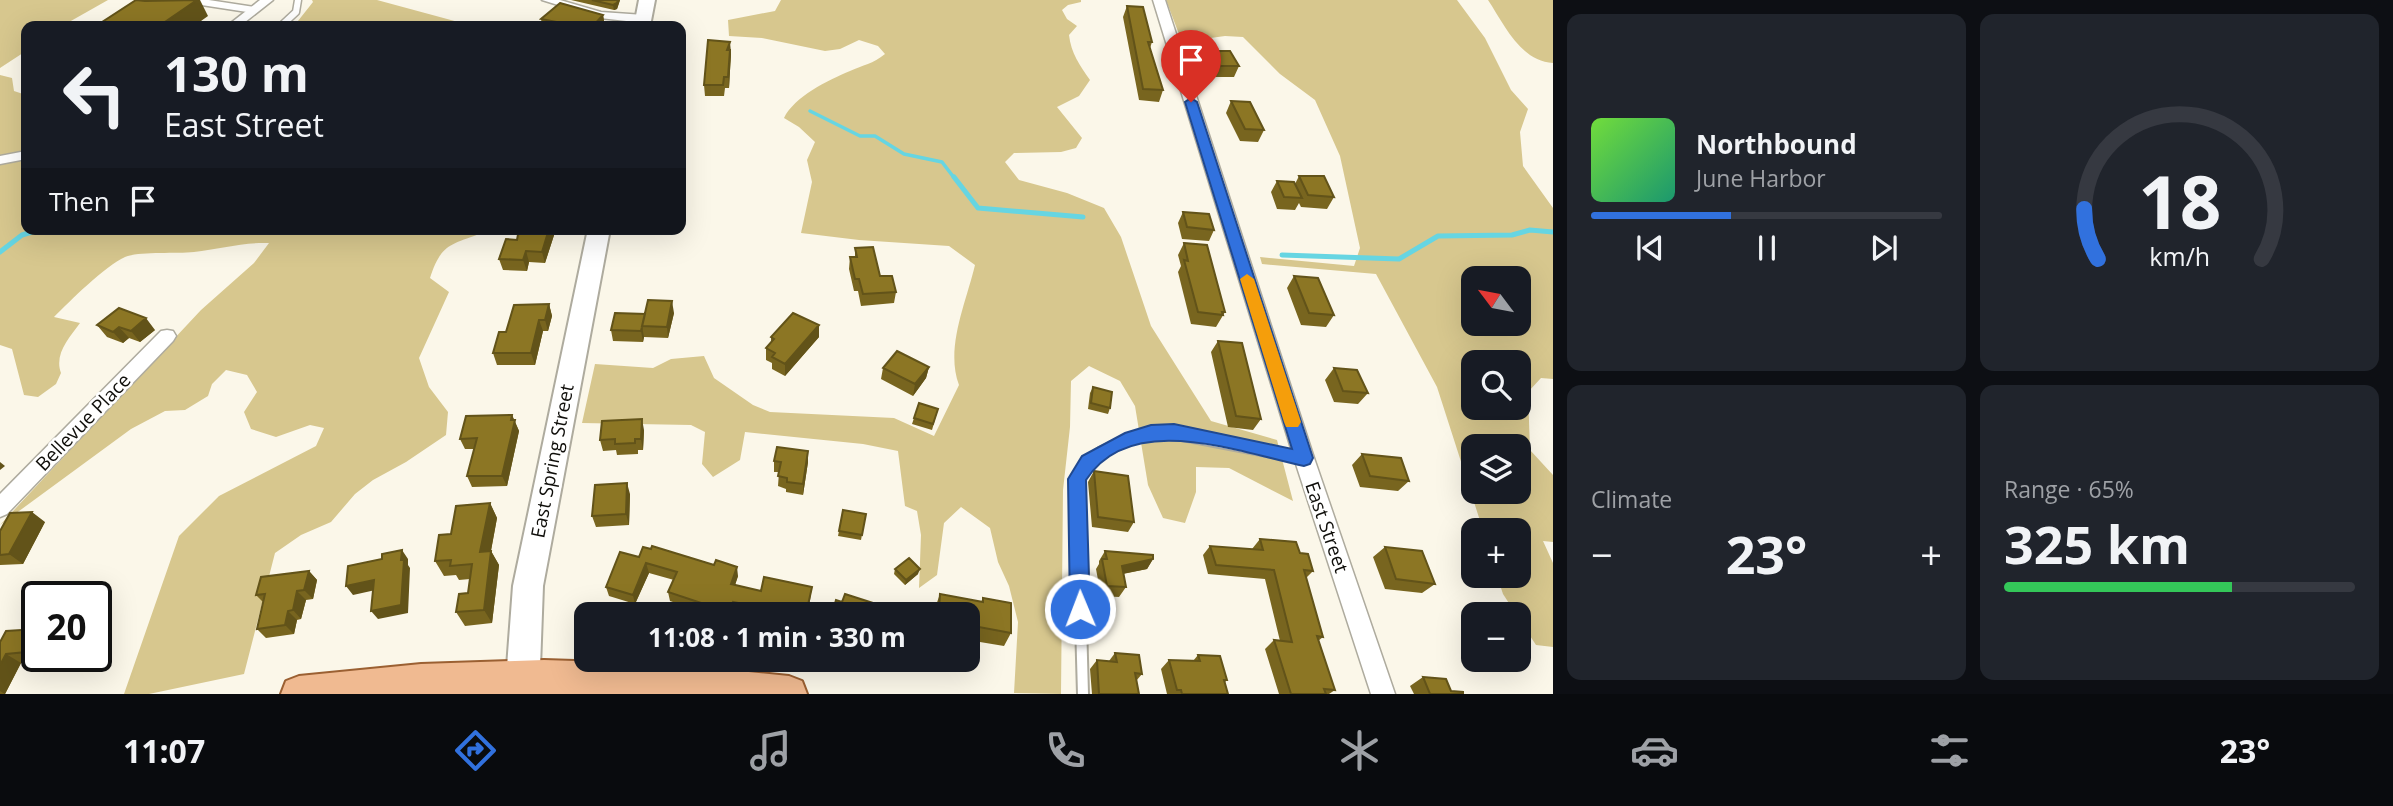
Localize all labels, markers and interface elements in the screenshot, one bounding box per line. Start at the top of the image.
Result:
pin [1161,30,1221,102]
text: 130 m [164,40,309,106]
icon: arrive [1172,41,1210,79]
icon: left [49,49,140,140]
text: East Street [164,103,324,146]
text: Northbound [1696,126,1857,162]
text: 18 [2138,151,2221,250]
text: June Harbor [1696,162,1826,194]
icon: arrive [124,182,162,220]
text: Then [49,183,110,219]
icon: previous [1631,229,1669,267]
icon: pause [1748,229,1786,267]
icon: next [1865,229,1903,267]
text: km/h [2149,239,2210,273]
north arrow [1461,266,1531,336]
map controls [1461,266,1531,672]
button: search [1461,350,1531,420]
street label: Bellevue Place [30,367,136,477]
street label: East Spring Street [524,382,580,540]
button: layers [1461,434,1531,504]
text: Range · 65% [2004,473,2134,505]
street label: East Street [1299,478,1355,576]
text: Climate [1591,483,1672,515]
text: 325 km [2004,508,2190,579]
button: + [1461,518,1531,588]
text: 23° [1726,518,1807,589]
text: − [1591,528,1613,580]
text: + [1920,528,1942,580]
position arrow [1043,572,1117,646]
speed limit sign: 20 [21,581,112,672]
button: − [1461,602,1531,672]
text: 11:08 · 1 min · 330 m [648,619,906,655]
icon: directions [451,726,500,775]
icon: music [746,726,795,775]
icon: phone [1041,726,1090,775]
icon: climate [1335,726,1384,775]
icon: car [1630,726,1679,775]
icon: filters [1925,726,1974,775]
text: 11:07 [123,729,205,772]
text: 23° [2220,729,2270,772]

